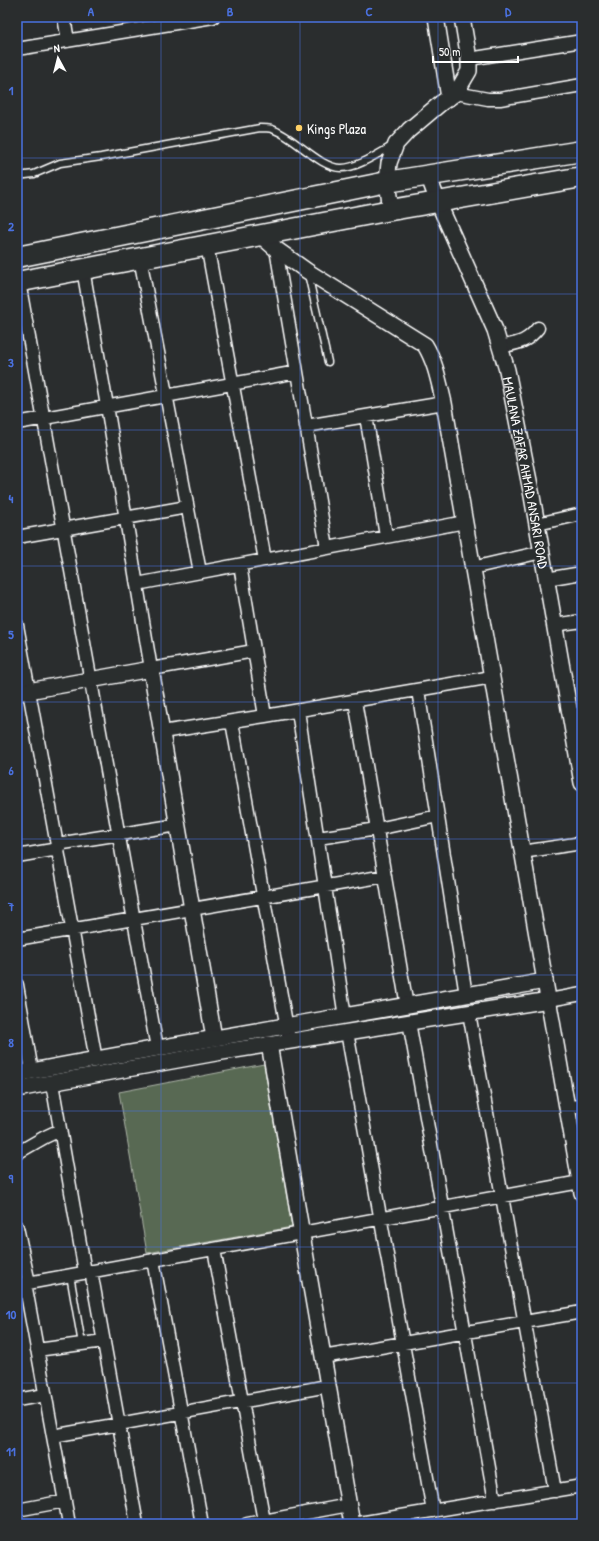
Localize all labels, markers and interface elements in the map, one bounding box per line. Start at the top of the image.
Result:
text: A [88,2,95,20]
text: B [227,2,234,20]
text: C [365,2,373,20]
text: D [505,2,512,20]
north arrow [38,38,78,78]
scale bar [433,38,518,64]
text: N [53,41,61,55]
text: 50 m [439,43,460,60]
text: 1 [9,81,14,99]
place label: Kings Plaza [307,119,367,139]
marker: Kings Plaza [294,123,304,133]
text: 2 [8,217,15,235]
text: 3 [8,353,14,371]
street label: MAULANA ZAFAR AHMAD ANSARI ROAD [499,375,554,570]
text: 4 [9,489,14,507]
text: 5 [8,625,14,643]
text: 6 [8,761,14,779]
text: 7 [7,897,15,915]
text: 8 [8,1033,14,1051]
text: 9 [9,1169,14,1187]
text: 10 [6,1305,16,1323]
text: 11 [6,1442,16,1460]

